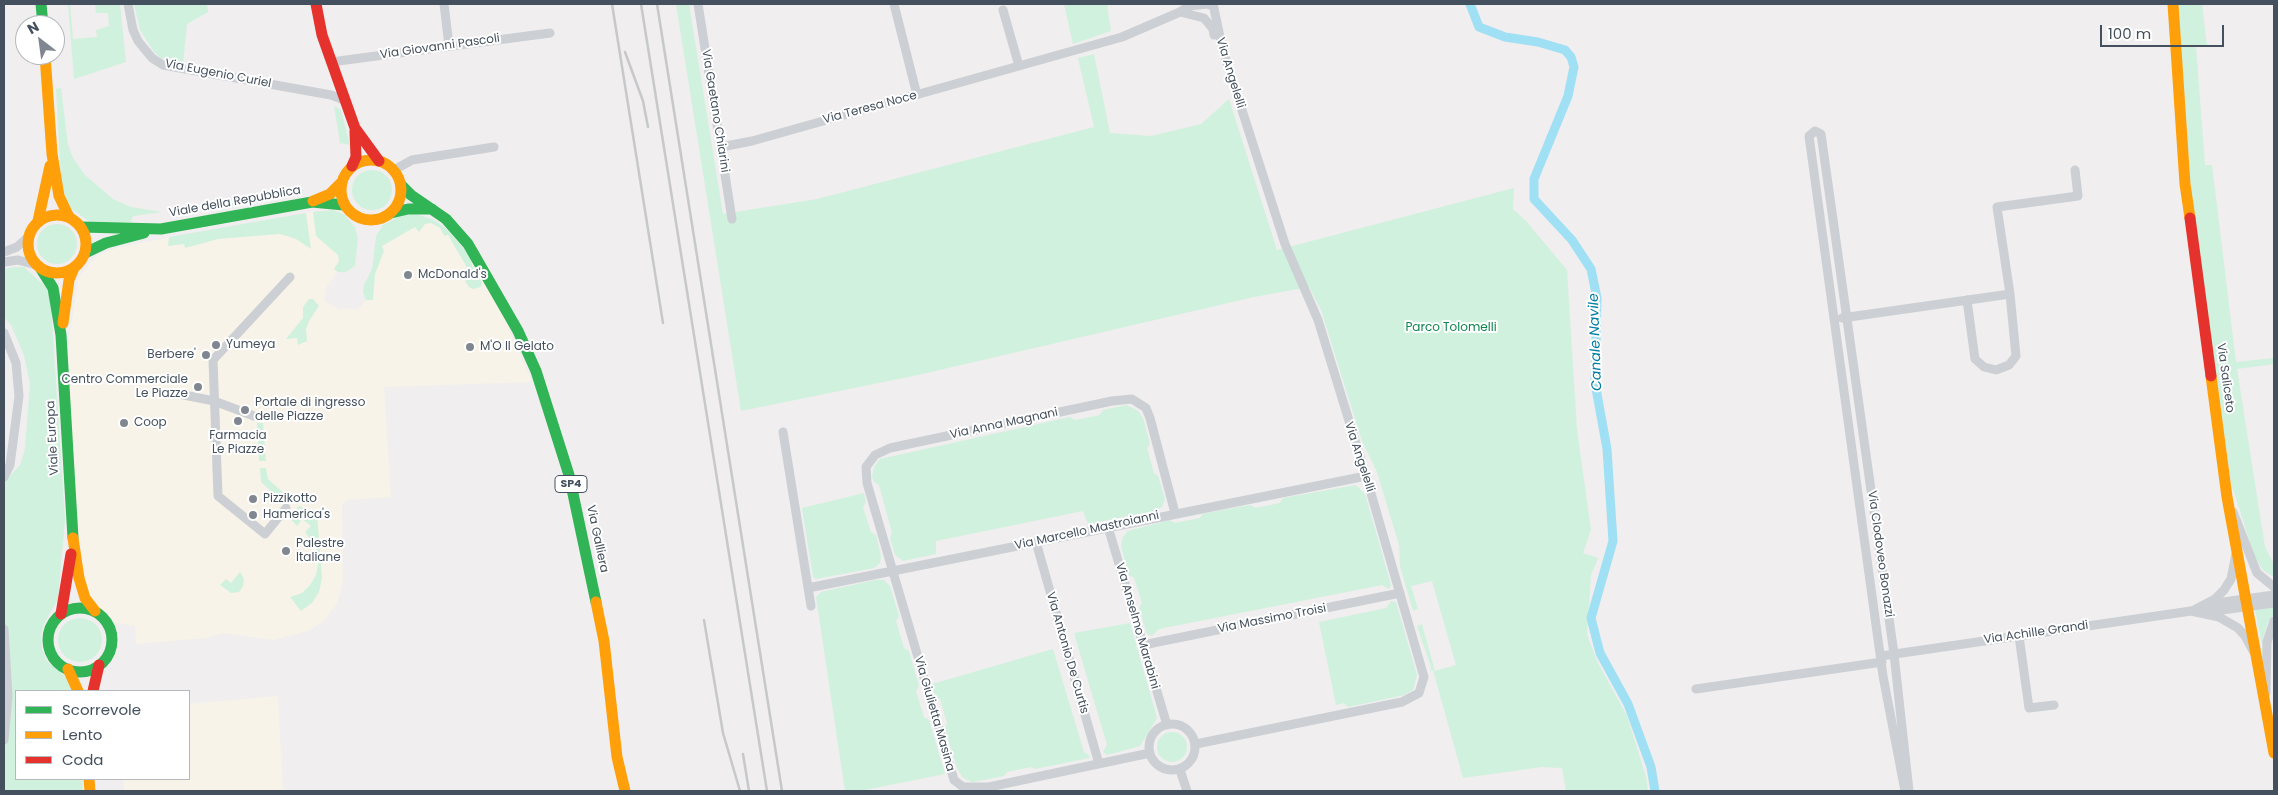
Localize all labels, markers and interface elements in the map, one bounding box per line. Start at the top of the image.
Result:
north arrow [15,15,65,65]
scale bar [2103,15,2227,47]
text: N [23,17,43,39]
text: 100 m [2108,23,2151,44]
street label: Via Giovanni Pascoli [379,31,501,63]
street label: Via Angelelli [1212,36,1248,110]
street label: Via Gaetano Chiarini [698,48,732,174]
street label: Via Eugenio Curiel [164,57,272,91]
street label: Via Teresa Noce [821,89,919,127]
street label: Viale della Repubblica [168,183,302,221]
place label: McDonald's [418,268,487,282]
marker: McDonald's [402,269,414,281]
water label: Canale Navile [1586,293,1606,391]
park label: Parco Tolomelli [1405,321,1497,335]
place label: Yumeya [226,338,275,352]
marker: Yumeya [210,339,222,351]
place label: M'O Il Gelato [480,340,554,354]
marker: M'O Il Gelato [464,341,476,353]
street label: Via Saliceto [2213,342,2237,414]
place label: Berbere' [147,348,196,362]
marker: Berbere' [200,349,212,361]
place label: Centro Commerciale Le Piazze [62,373,188,401]
marker: Centro Commerciale Le Piazze [192,381,204,393]
place label: Portale di ingresso delle Piazze [255,396,365,424]
street label: Viale Europa [44,400,62,476]
marker: Portale di ingresso delle Piazze [239,404,251,416]
street label: Via Anna Magnani [949,406,1059,442]
marker: Farmacia Le Piazze [232,415,244,427]
place label: Coop [134,416,167,430]
marker: Coop [118,417,130,429]
street label: Via Angelelli [1341,420,1377,494]
place label: Farmacia Le Piazze [209,429,267,457]
road number: SP4 [555,476,587,492]
street label: Via Clodoveo Bonazzi [1864,490,1896,618]
place label: Pizzikotto [263,492,317,506]
marker: Pizzikotto [247,493,259,505]
street label: Via Galliera [583,504,611,574]
place label: Hamerica's [263,508,330,522]
marker: Hamerica's [247,509,259,521]
street label: Via Marcello Mastroianni [1013,509,1161,553]
place label: Palestre Italiane [296,537,344,565]
marker: Palestre Italiane [280,545,292,557]
street label: Via Anselmo Marabini [1112,561,1162,691]
street label: Via Antonio De Curtis [1043,591,1091,715]
street label: Via Massimo Troisi [1216,601,1328,637]
street label: Via Achille Grandi [1983,619,2089,647]
street label: Via Giulietta Masina [911,655,957,773]
legend [15,690,190,780]
text: Scorrevole [62,699,141,720]
text: Lento [62,724,102,745]
text: Coda [62,749,103,770]

